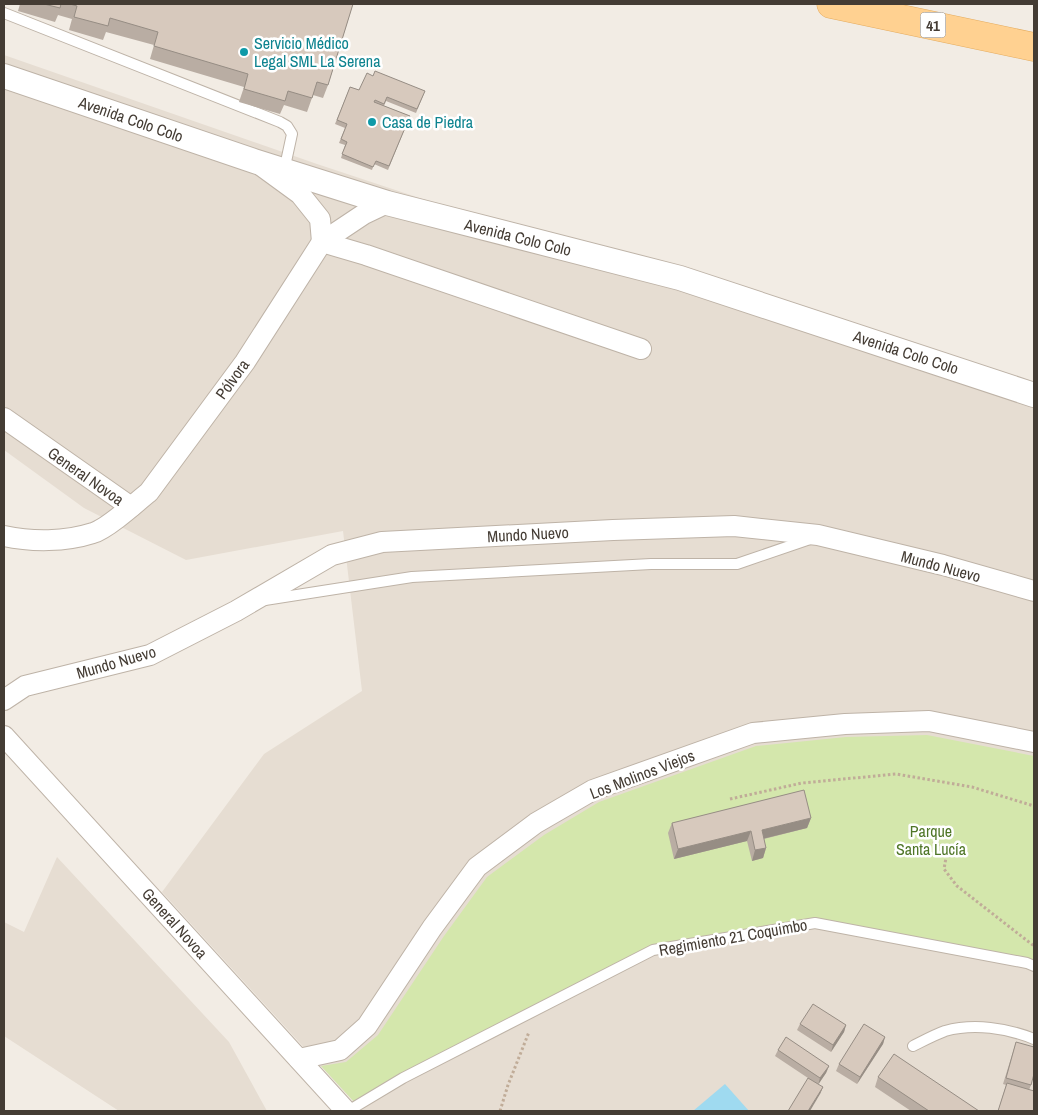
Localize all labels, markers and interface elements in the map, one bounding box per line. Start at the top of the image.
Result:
road number: 41 [920,12,946,38]
place label: Servicio Médico Legal SML La Serena [254,32,381,72]
marker: Servicio Médico Legal SML La Serena [238,46,250,58]
street label: Avenida Colo Colo [75,91,186,147]
place label: Casa de Piedra [382,111,474,133]
marker: Casa de Piedra [366,116,378,128]
street label: Avenida Colo Colo [461,213,574,261]
street label: Avenida Colo Colo [850,324,961,379]
street label: Pólvora [210,354,254,403]
street label: General Novoa [44,442,129,511]
street label: Mundo Nuevo [487,521,569,547]
street label: Mundo Nuevo [899,545,983,587]
street label: Mundo Nuevo [74,640,158,684]
street label: Los Molinos Viejos [586,744,698,804]
park label: Parque Santa Lucía [896,820,967,860]
street label: General Novoa [137,883,213,964]
street label: Regimiento 21 Coquimbo [657,913,809,961]

